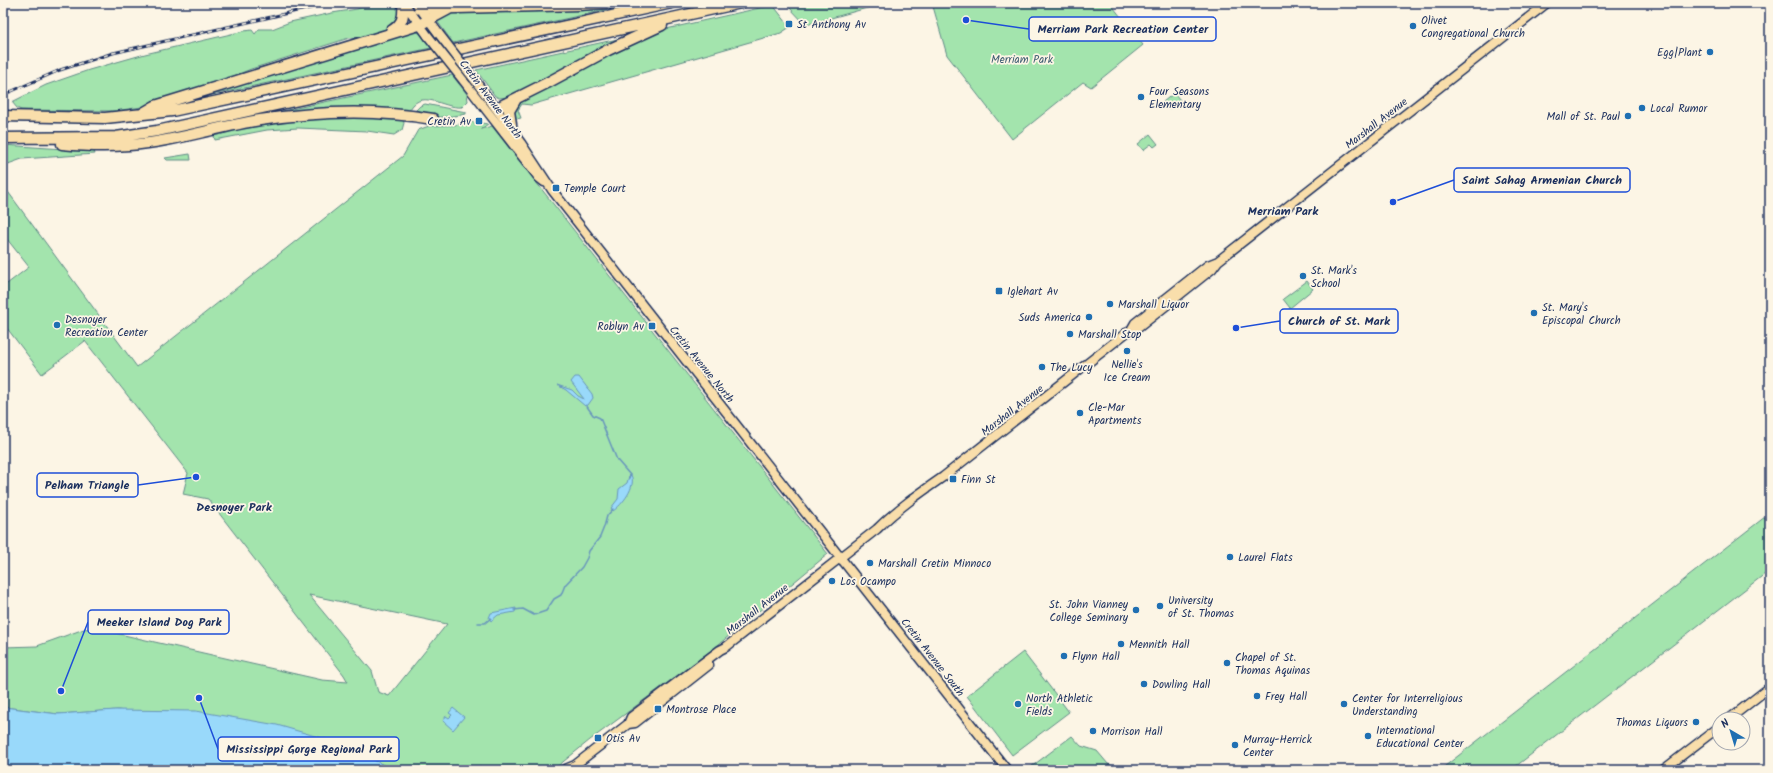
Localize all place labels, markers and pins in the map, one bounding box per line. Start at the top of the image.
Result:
place label: Olivet Congregational Church [1421,12,1525,43]
place label: St Anthony Av [797,16,866,34]
callout: Merriam Park Recreation Center [1029,17,1216,41]
marker: St Anthony Av [784,19,794,29]
marker: Olivet Congregational Church [1408,21,1418,31]
place label: Egg|Plant [1657,44,1703,62]
marker: Egg|Plant [1705,47,1715,57]
place label: Four Seasons Elementary [1149,83,1210,114]
marker: Four Seasons Elementary [1136,92,1146,102]
place label: Local Rumor [1650,100,1709,118]
marker: Local Rumor [1637,103,1647,113]
place label: Mall of St. Paul [1547,108,1620,126]
marker: Mall of St. Paul [1623,111,1633,121]
place label: Cretin Av [427,113,471,131]
marker: Cretin Av [474,116,484,126]
callout: Saint Sahag Armenian Church [1454,168,1630,192]
place label: Temple Court [564,180,626,198]
marker: Temple Court [551,183,561,193]
place label: St. Mark's School [1311,262,1357,293]
marker: St. Mark's School [1298,271,1308,281]
place label: Iglehart Av [1007,283,1058,301]
marker: Iglehart Av [994,286,1004,296]
place label: Marshall Liquor [1118,296,1190,314]
marker: Marshall Liquor [1105,299,1115,309]
place label: St. Mary's Episcopal Church [1542,299,1621,330]
marker: St. Mary's Episcopal Church [1529,308,1539,318]
place label: Suds America [1019,309,1081,327]
callout: Church of St. Mark [1280,309,1398,333]
place label: Desnoyer Recreation Center [65,311,149,342]
marker: Suds America [1084,312,1094,322]
place label: Roblyn Av [597,318,644,336]
marker: Desnoyer Recreation Center [52,320,62,330]
marker: Roblyn Av [647,321,657,331]
place label: Marshall Stop [1078,326,1142,344]
marker: Marshall Stop [1065,329,1075,339]
marker: Nellie's Ice Cream [1122,346,1132,356]
place label: Nellie's Ice Cream [1104,356,1151,387]
place label: The Lucy [1050,359,1093,377]
marker: The Lucy [1037,362,1047,372]
place label: Cle-Mar Apartments [1088,399,1142,430]
marker: Cle-Mar Apartments [1075,408,1085,418]
place label: Finn St [961,471,996,489]
callout: Pelham Triangle [37,473,138,497]
marker: Finn St [948,474,958,484]
place label: Laurel Flats [1238,549,1293,567]
marker: Laurel Flats [1225,552,1235,562]
place label: Marshall Cretin Minnoco [878,555,991,573]
marker: Marshall Cretin Minnoco [865,558,875,568]
place label: Los Ocampo [840,573,896,591]
marker: Los Ocampo [827,576,837,586]
place label: University of St. Thomas [1168,592,1234,623]
place label: St. John Vianney College Seminary [1049,596,1129,627]
marker: University of St. Thomas [1155,601,1165,611]
marker: St. John Vianney College Seminary [1131,605,1141,615]
callout: Meeker Island Dog Park [88,610,229,634]
place label: Mennith Hall [1129,636,1190,654]
marker: Mennith Hall [1116,639,1126,649]
place label: Flynn Hall [1072,648,1120,666]
place label: Chapel of St. Thomas Aquinas [1235,649,1311,680]
marker: Flynn Hall [1059,651,1069,661]
marker: Chapel of St. Thomas Aquinas [1222,658,1232,668]
place label: Dowling Hall [1152,676,1211,694]
marker: Dowling Hall [1139,679,1149,689]
place label: Frey Hall [1265,688,1307,706]
place label: North Athletic Fields [1026,690,1093,721]
place label: Center for Interreligious Understanding [1352,690,1463,721]
marker: Frey Hall [1252,691,1262,701]
marker: North Athletic Fields [1013,699,1023,709]
marker: Center for Interreligious Understanding [1339,699,1349,709]
place label: Montrose Place [666,701,736,719]
marker: Montrose Place [653,704,663,714]
place label: Thomas Liquors [1616,714,1688,732]
marker: Thomas Liquors [1691,717,1701,727]
place label: International Educational Center [1376,722,1465,753]
place label: Morrison Hall [1101,723,1163,741]
marker: Morrison Hall [1088,726,1098,736]
place label: Otis Av [606,730,640,748]
place label: Murray-Herrick Center [1243,731,1313,762]
marker: International Educational Center [1363,731,1373,741]
marker: Otis Av [593,733,603,743]
callout: Mississippi Gorge Regional Park [218,737,399,761]
marker: Murray-Herrick Center [1230,740,1240,750]

